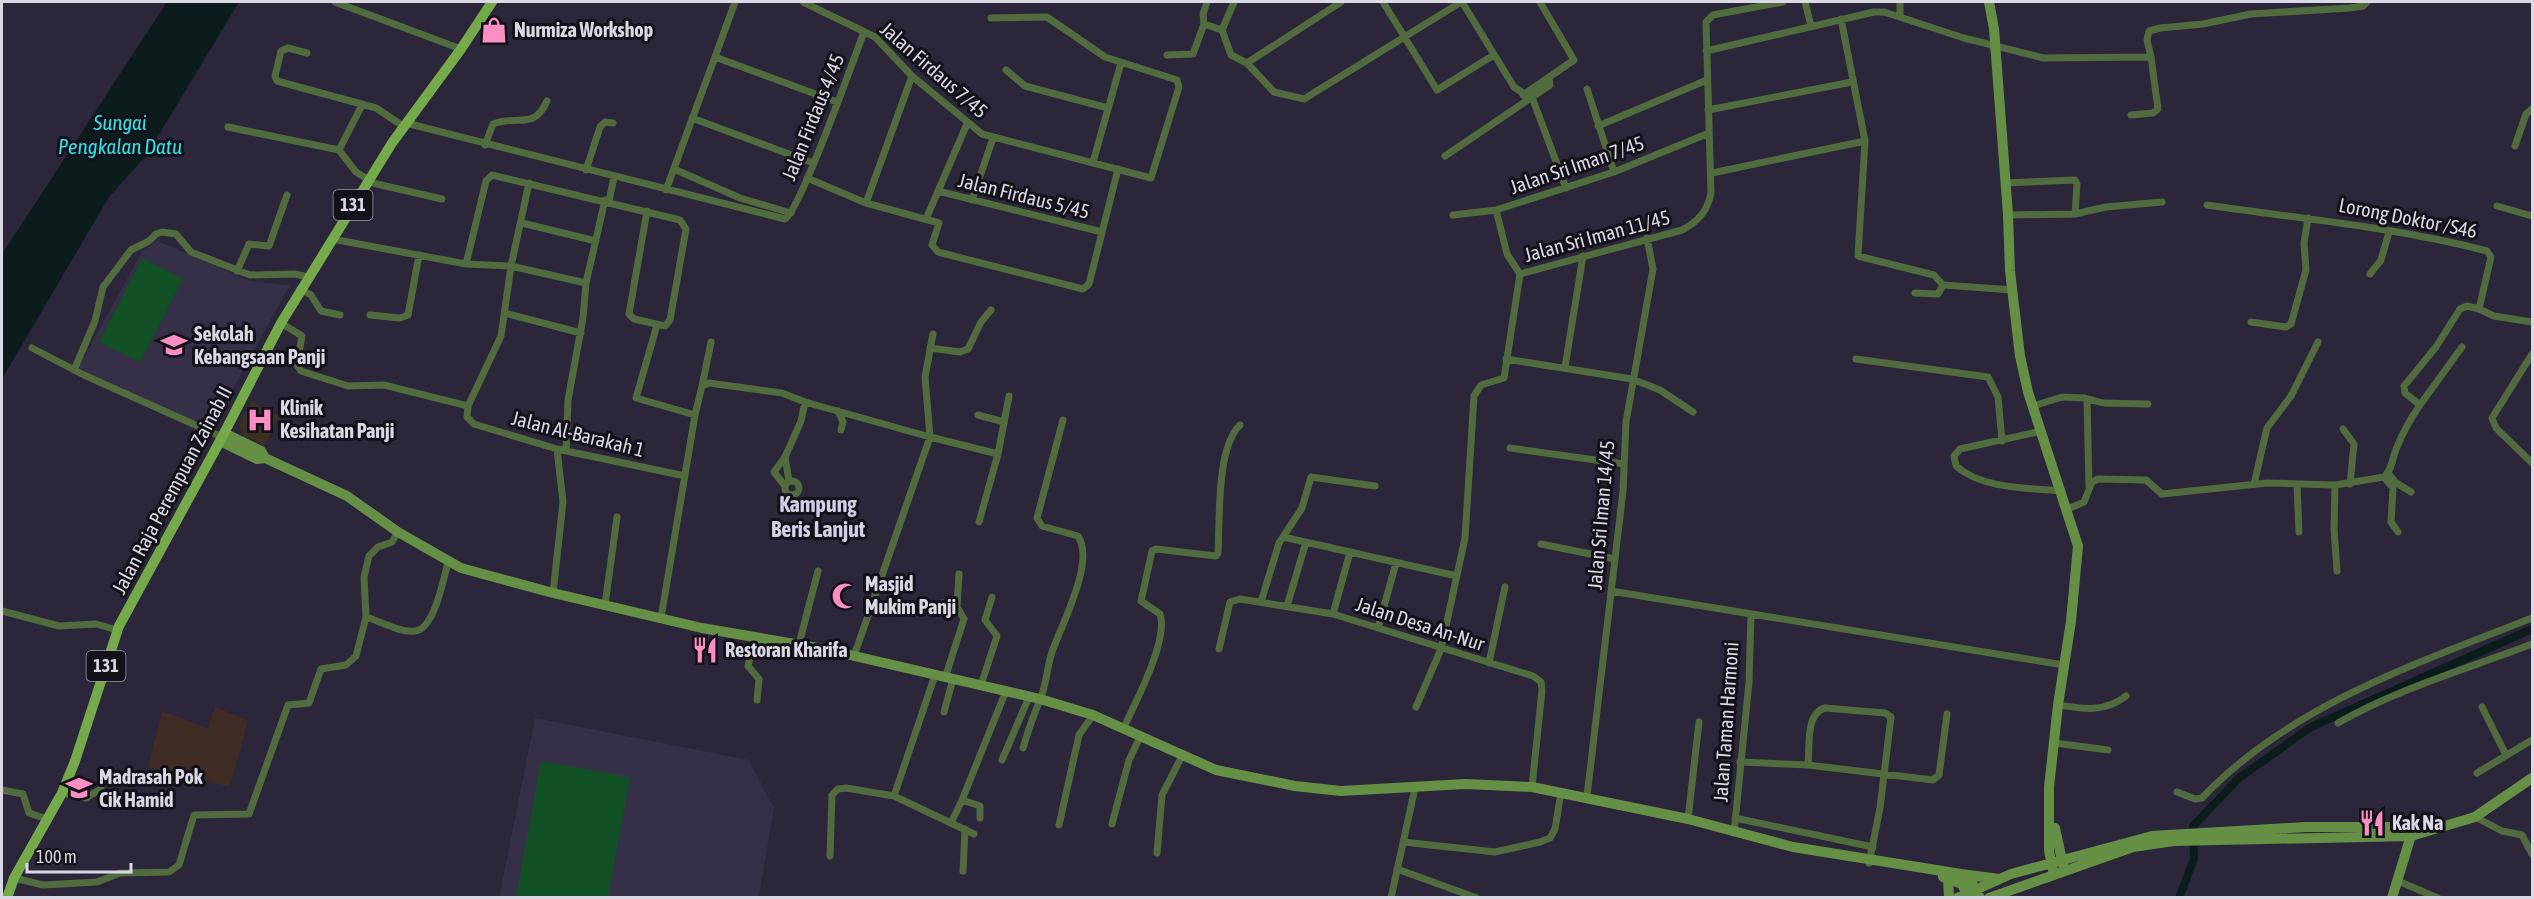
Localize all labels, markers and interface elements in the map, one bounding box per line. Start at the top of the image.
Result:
shop icon: Nurmiza Workshop [479,15,509,45]
street label: Jalan Firdaus 7/45 [876,17,993,122]
place label: Nurmiza Workshop [514,18,653,41]
street label: Jalan Firdaus 4/45 [777,50,848,183]
water label: Sungai Pengkalan Datu [58,110,182,158]
street label: Jalan Sri Iman 7/45 [1507,131,1647,198]
street label: Jalan Firdaus 5/45 [956,168,1092,223]
road number: 131 [334,190,372,220]
street label: Lorong Doktor /S46 [2337,193,2479,242]
street label: Jalan Sri Iman 11/45 [1521,205,1672,266]
place label: Sekolah Kebangsaan Panji [194,322,325,368]
school or university icon: Sekolah Kebangsaan Panji [159,330,189,360]
street label: Jalan Raja Perempuan Zainab II [107,382,236,598]
place label: Klinik Kesihatan Panji [280,396,394,442]
hospital icon: Klinik Kesihatan Panji [245,405,275,435]
street label: Jalan Al-Barakah 1 [509,406,647,461]
street label: Jalan Sri Iman 14/45 [1583,439,1618,591]
district label: Kampung Beris Lanjut [771,491,866,542]
place label: Masjid Mukim Panji [865,572,956,618]
mosque icon: Masjid Mukim Panji [830,581,860,611]
street label: Jalan Desa An-Nur [1353,592,1488,656]
restaurant icon: Restoran Kharifa [690,635,720,665]
place label: Restoran Kharifa [725,638,847,661]
street label: Jalan Taman Harmoni [1708,641,1743,803]
road number: 131 [86,651,126,681]
place label: Madrasah Pok Cik Hamid [99,765,203,811]
school or university icon: Madrasah Pok Cik Hamid [64,773,94,803]
restaurant icon: Kak Na [2357,808,2387,838]
place label: Kak Na [2392,811,2443,834]
scale bar [27,836,130,874]
text: 100 m [36,846,77,867]

